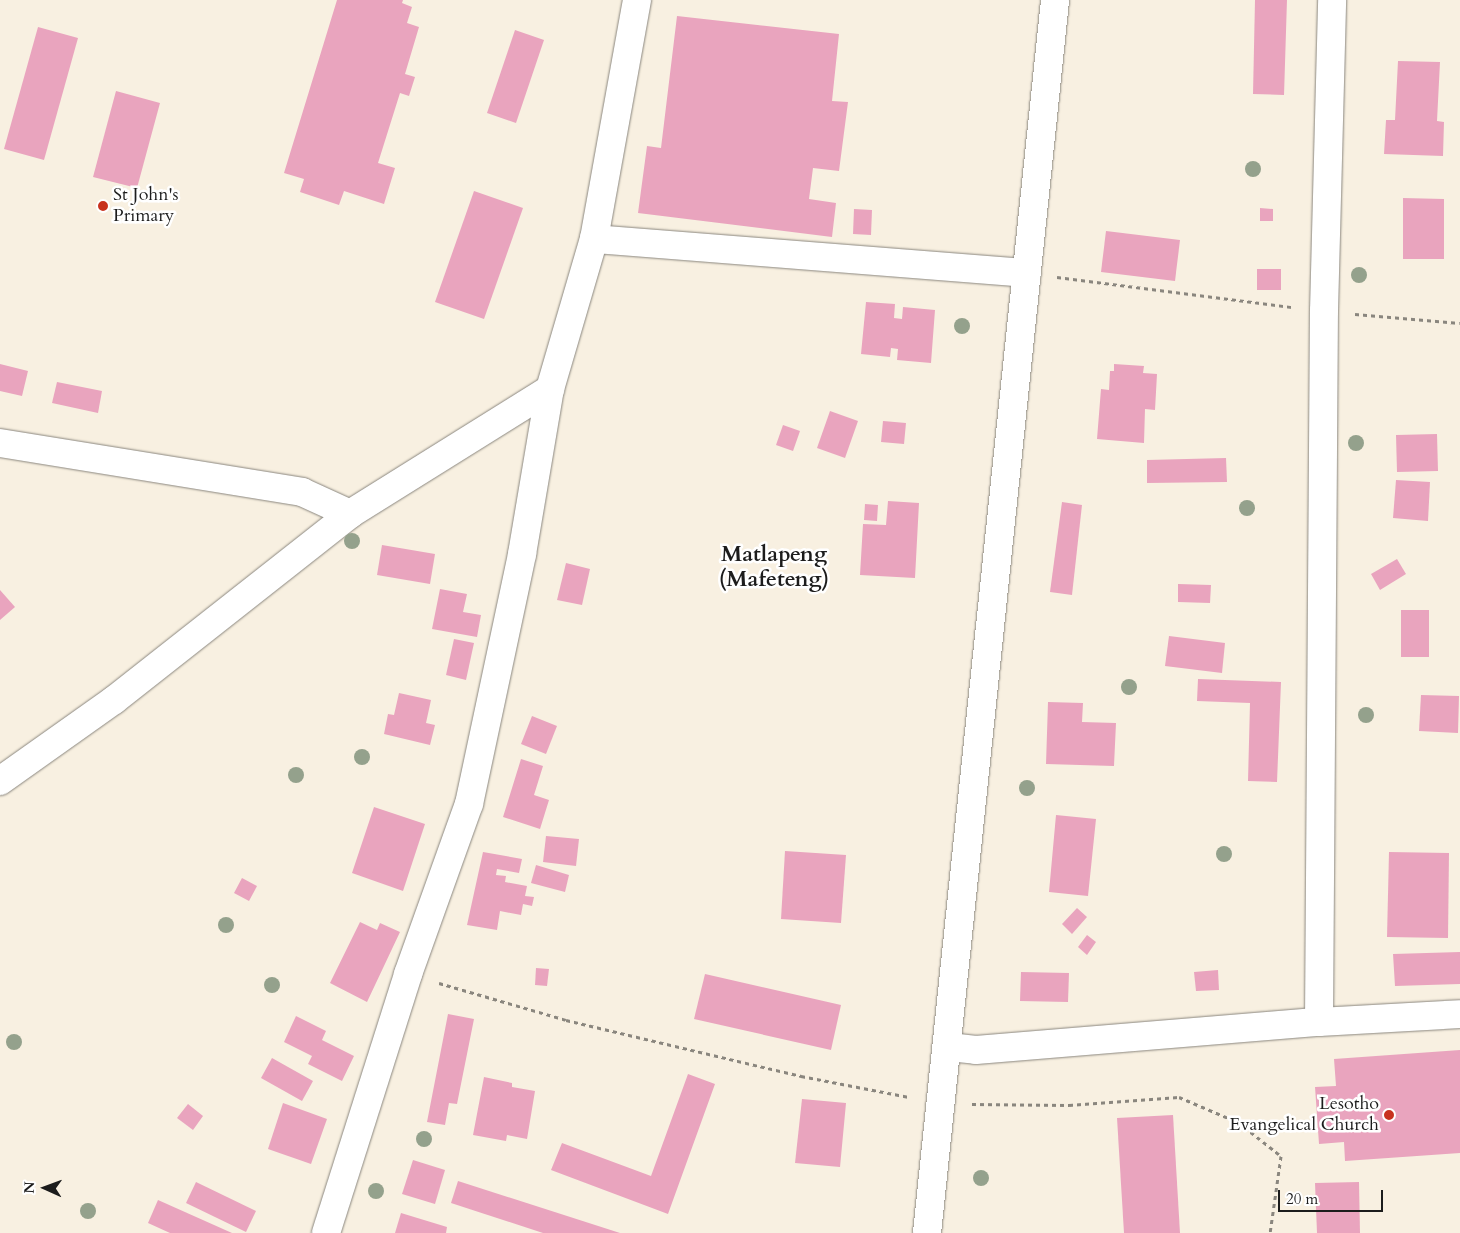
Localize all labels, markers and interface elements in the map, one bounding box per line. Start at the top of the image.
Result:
place label: St John's Primary [113,185,179,228]
marker: St John's Primary [97,200,109,212]
district label: Matlapeng (Mafeteng) [719,541,829,592]
place label: Lesotho Evangelical Church [1229,1094,1379,1136]
marker: Lesotho Evangelical Church [1383,1109,1395,1121]
north arrow [20,1163,70,1213]
scale bar [1280,1180,1385,1212]
text: N [20,1181,39,1194]
text: 20 m [1286,1189,1318,1209]

